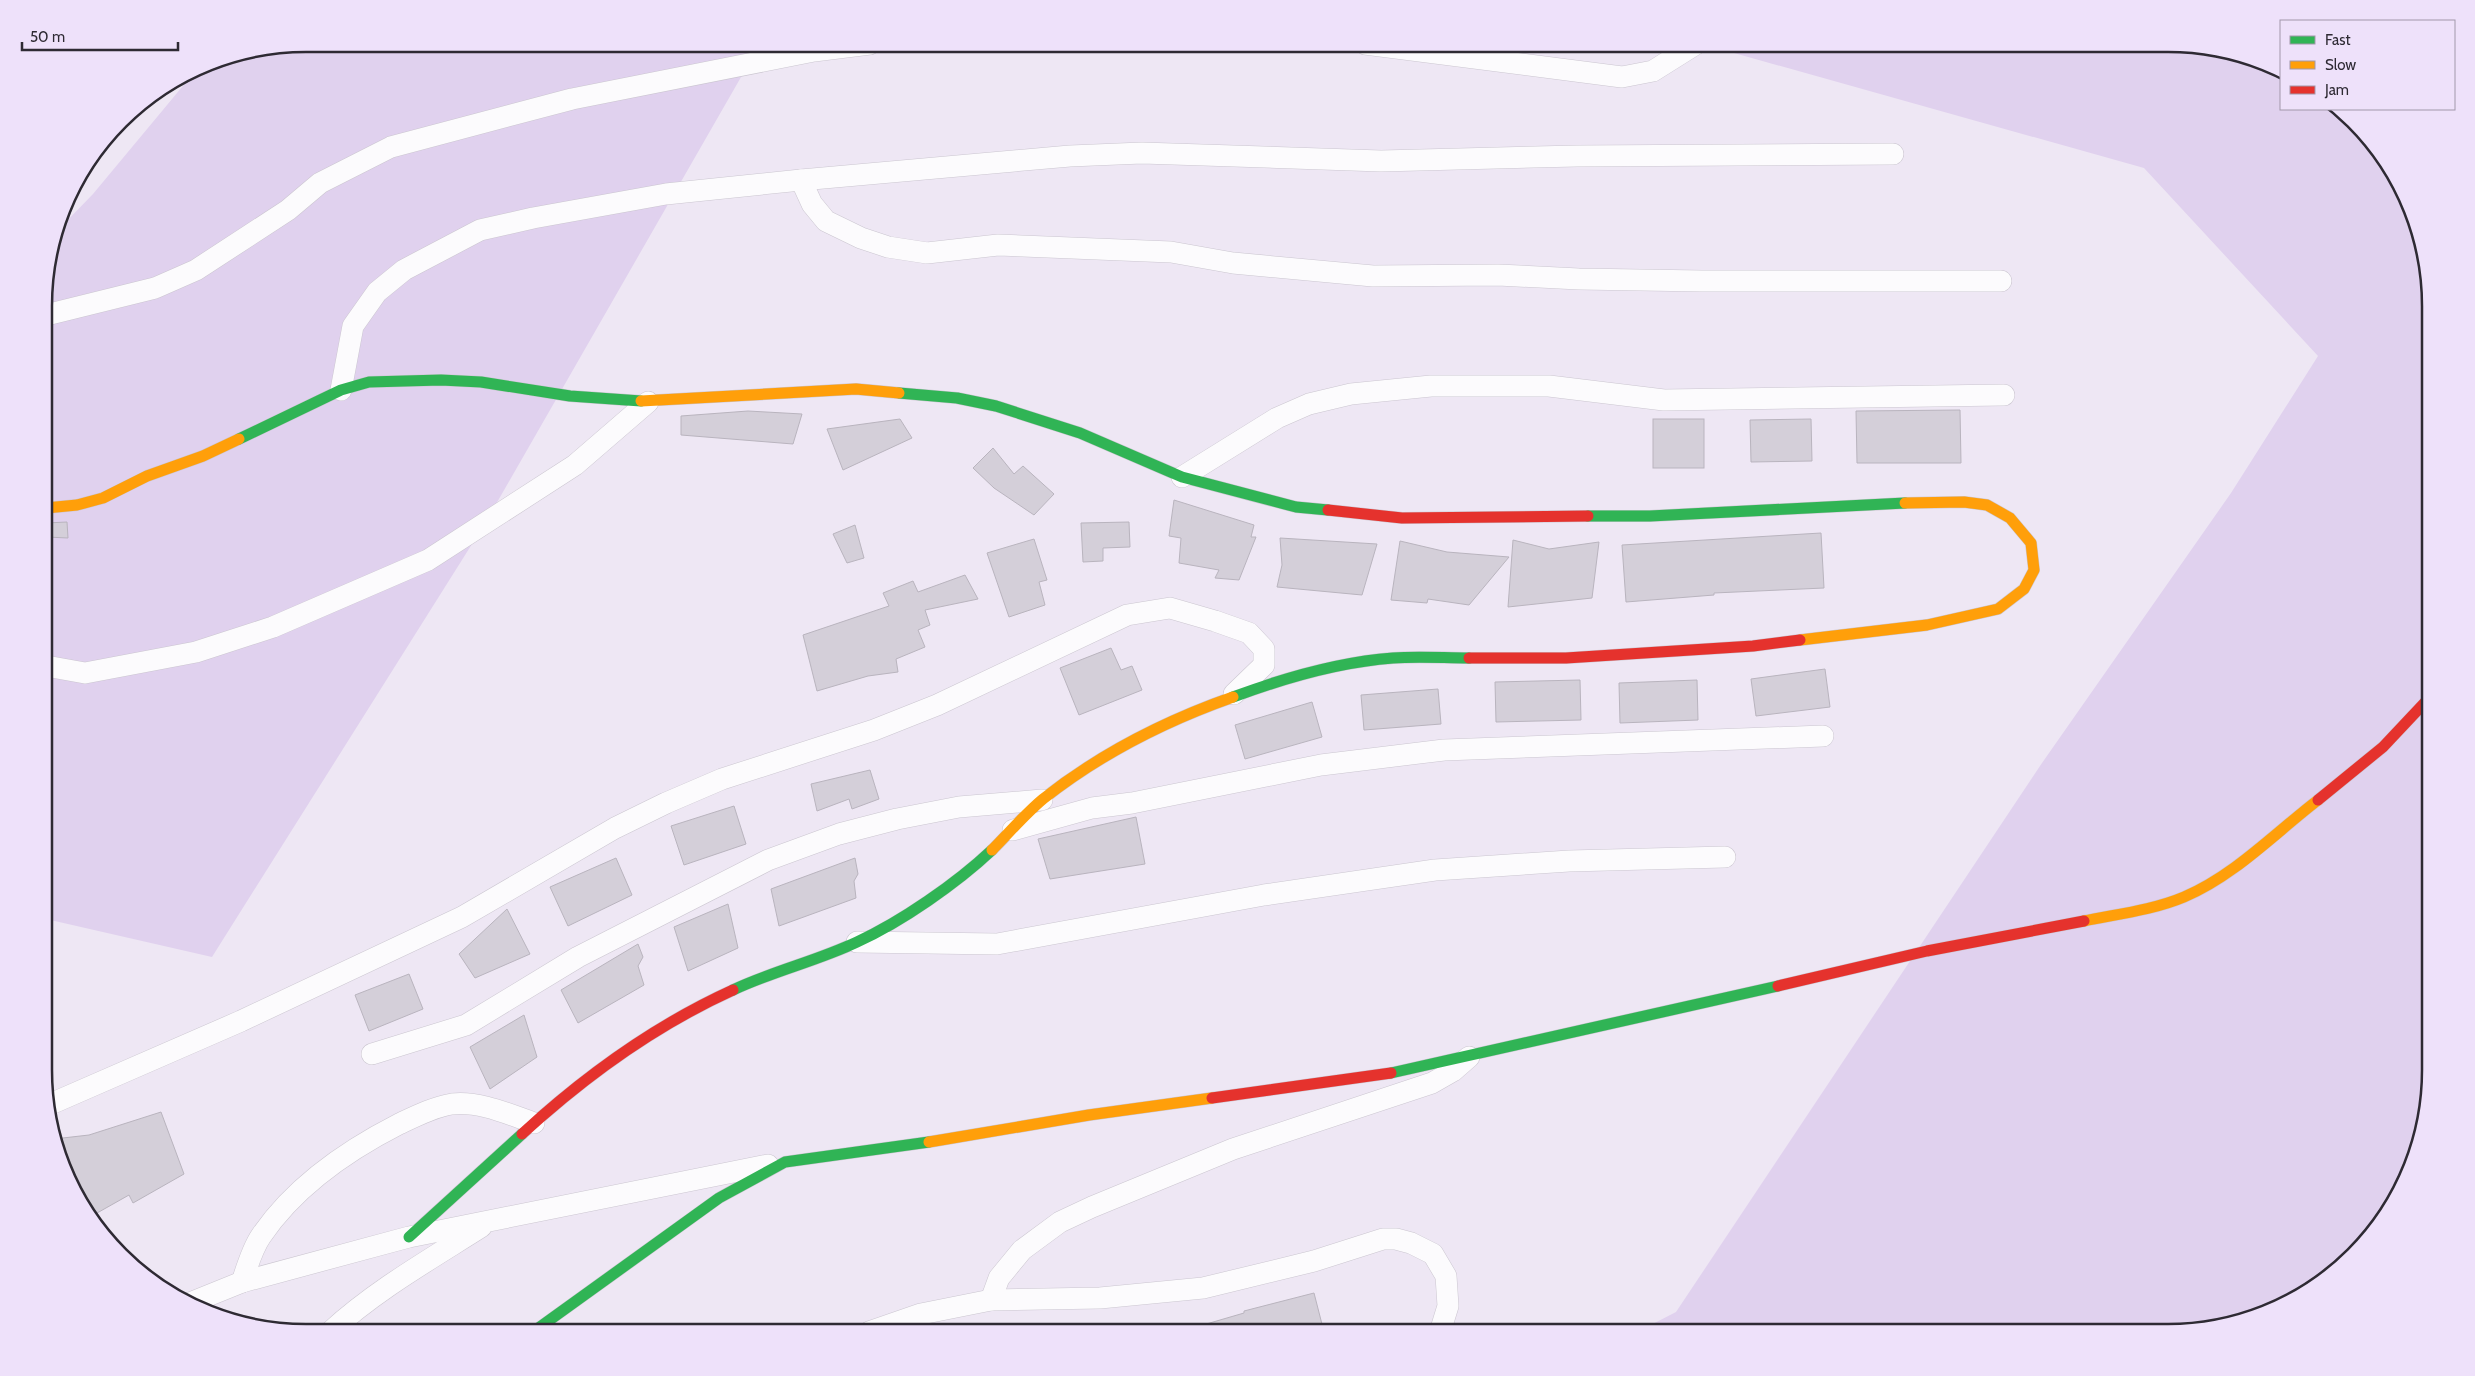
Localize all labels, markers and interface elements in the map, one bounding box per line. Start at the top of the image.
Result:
scale bar [22,20,179,52]
legend [2280,20,2455,110]
text: 50 m [30,28,65,46]
text: Fast [2325,31,2350,49]
text: Slow [2325,56,2356,74]
text: Jam [2324,81,2349,99]

